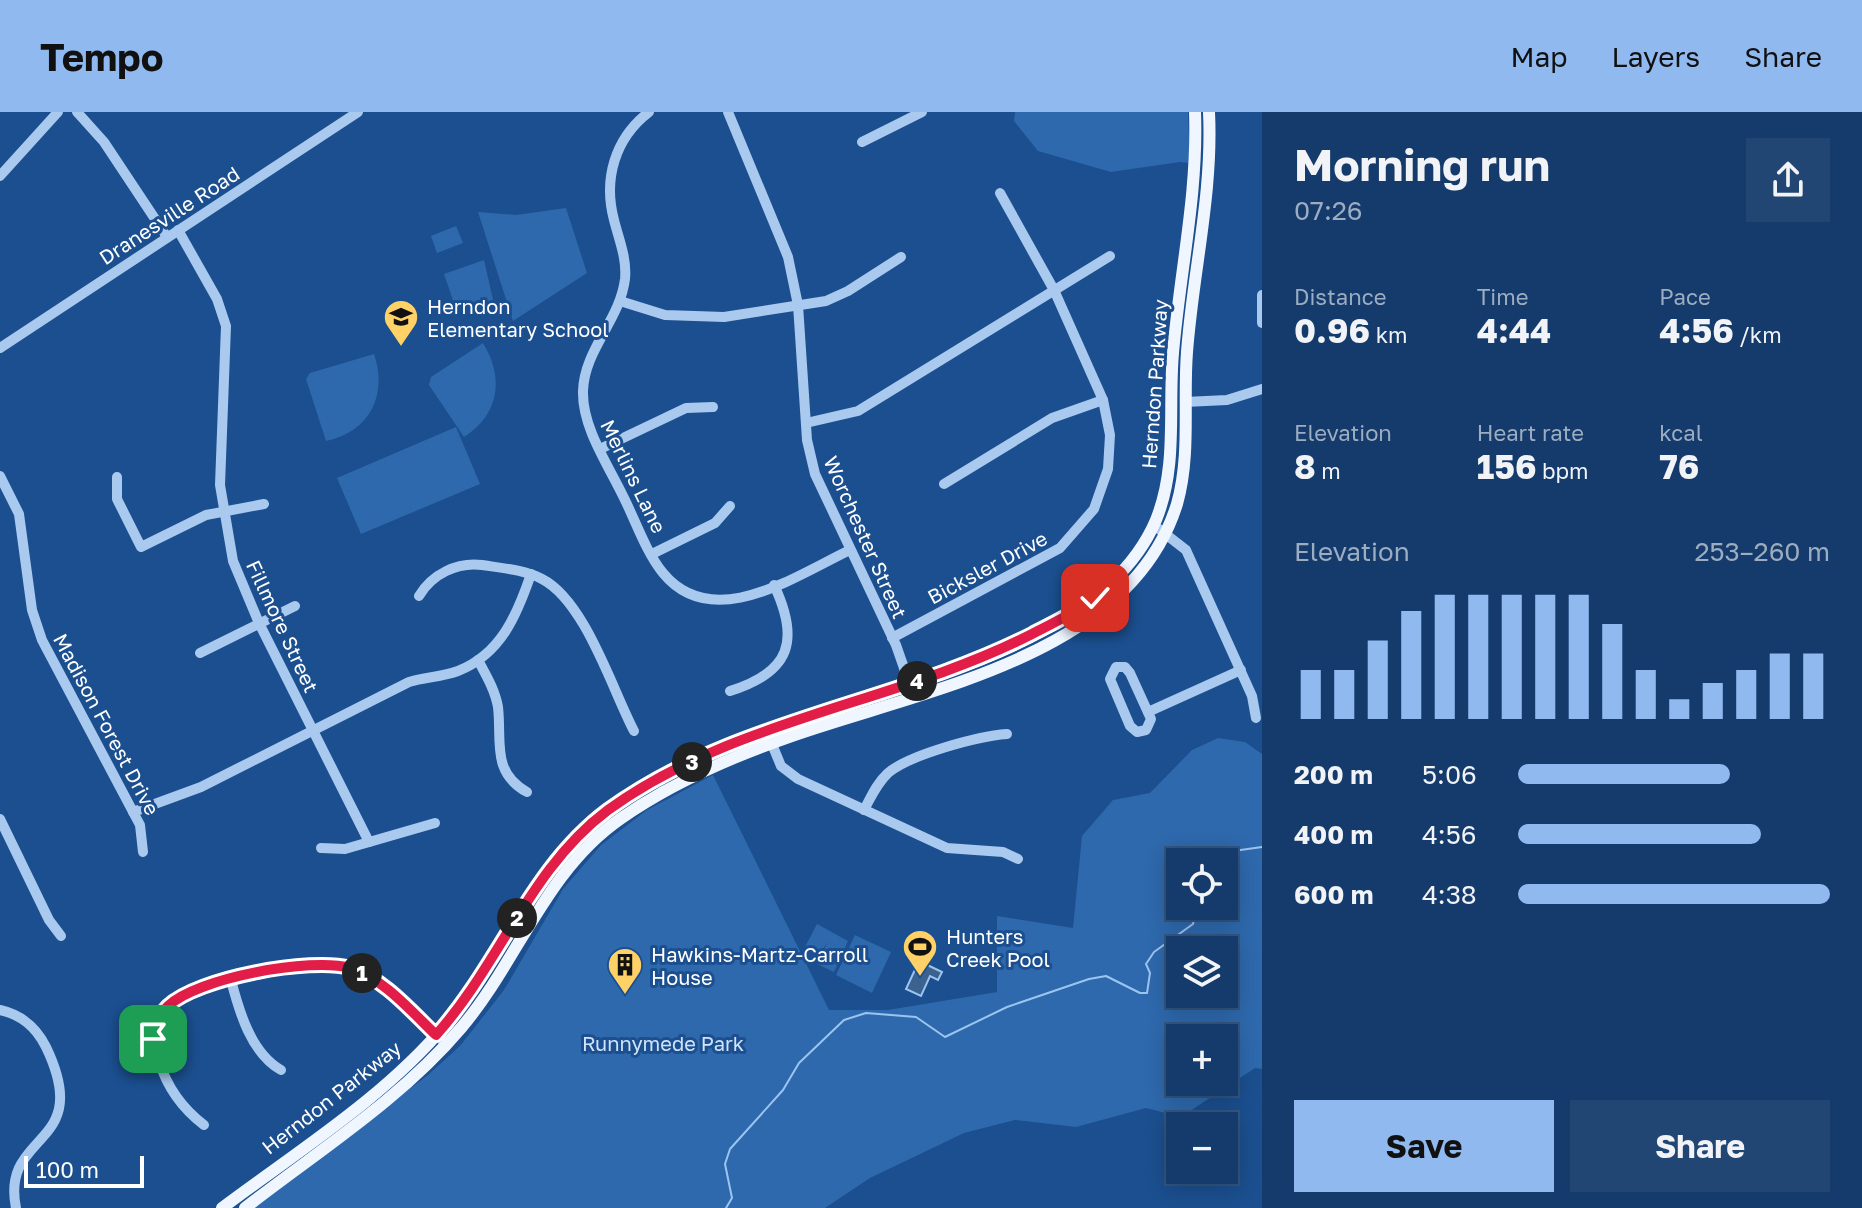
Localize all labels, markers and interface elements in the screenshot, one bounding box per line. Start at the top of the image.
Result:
text: Tempo [40,34,164,79]
text: Map [1510,40,1568,73]
text: Layers [1612,40,1700,73]
text: Share [1744,40,1822,73]
text: Morning run [1294,138,1550,191]
button: share [1746,138,1830,222]
street label: Dranesville Road [94,161,244,269]
text: 07:26 [1294,195,1363,226]
text: Distance [1294,283,1386,310]
text: Time [1477,283,1528,310]
text: Pace [1659,283,1711,310]
place label: Herndon Elementary School [427,294,609,341]
school or university icon: Herndon Elementary School [382,298,420,348]
street label: Herndon Parkway [1136,298,1172,470]
text: 0.96 [1294,310,1370,350]
text: 4:44 [1477,310,1551,350]
text: 4:56 [1659,310,1734,350]
text: km [1370,321,1408,348]
text: /km [1734,321,1782,348]
street label: Merlins Lane [596,415,672,537]
text: Elevation [1294,419,1392,446]
text: Heart rate [1477,419,1584,446]
text: kcal [1659,419,1703,446]
text: 8 [1294,446,1316,486]
text: 156 [1477,446,1537,486]
text: 76 [1659,446,1699,486]
street label: Worchester Street [819,452,913,622]
text: m [1316,457,1341,484]
text: bpm [1537,457,1589,484]
street label: Bicksler Drive [923,525,1051,609]
text: Elevation [1294,536,1410,567]
text: 253–260 m [1694,536,1830,567]
street label: Fillmore Street [242,556,324,696]
pin [1061,564,1129,632]
icon: check [1073,576,1117,620]
street label: Madison Forest Drive [49,629,165,819]
pin: 4 [897,661,937,701]
text: 4 [910,667,924,694]
pin: 3 [672,742,712,782]
text: 3 [685,748,699,775]
text: 200 m [1294,759,1373,790]
text: 5:06 [1422,759,1477,790]
text: 400 m [1294,819,1373,850]
text: 4:56 [1422,819,1476,850]
map controls [1166,848,1238,1184]
button: locate [1166,848,1238,920]
text: 600 m [1294,879,1374,910]
text: 4:38 [1422,879,1477,910]
pin: 2 [497,898,537,938]
text: 2 [510,904,524,931]
place label: Hunters Creek Pool [946,924,1050,971]
sports icon: Hunters Creek Pool [901,928,939,978]
button: layers [1166,936,1238,1008]
place label: Hawkins-Martz-Carroll House [651,942,868,989]
building icon: Hawkins-Martz-Carroll House [606,946,644,996]
pin: 1 [342,953,382,993]
text: 1 [356,959,368,986]
pin [119,1005,187,1073]
icon: arrive [131,1017,175,1061]
button: + [1166,1024,1238,1096]
park label: Runnymede Park [582,1031,744,1055]
street label: Herndon Parkway [257,1035,405,1159]
button: Save [1294,1100,1554,1192]
button: Share [1570,1100,1830,1192]
button: − [1166,1112,1238,1184]
scale bar [24,1152,144,1188]
text: 100 m [36,1156,99,1183]

